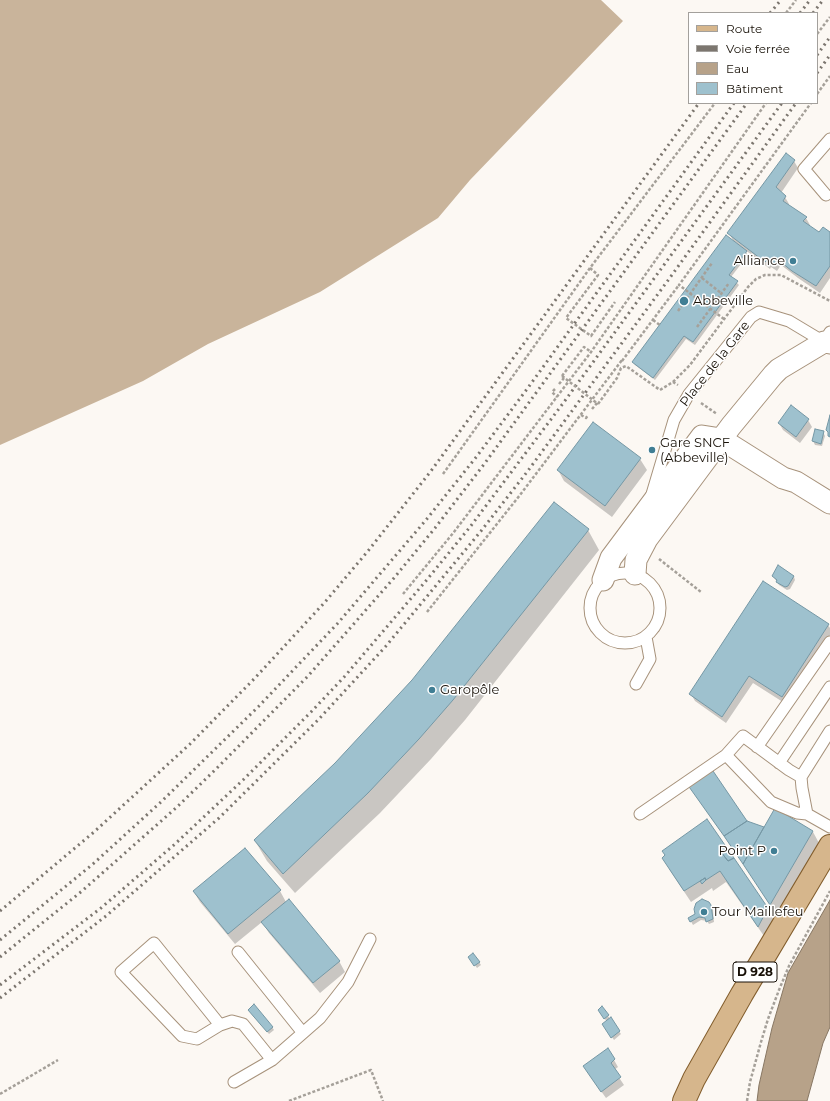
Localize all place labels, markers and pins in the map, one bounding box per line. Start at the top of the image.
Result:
place label: Alliance [734,253,785,269]
marker: Alliance [788,256,798,266]
place label: Abbeville [693,293,753,309]
marker: Abbeville [678,295,690,307]
place label: Gare SNCF (Abbeville) [660,435,730,466]
marker: Gare SNCF (Abbeville) [647,445,657,455]
place label: Garopôle [440,682,499,698]
marker: Garopôle [427,685,437,695]
place label: Point P [718,843,766,859]
marker: Point P [769,846,779,856]
place label: Tour Maillefeu [712,904,804,920]
marker: Tour Maillefeu [699,907,709,917]

